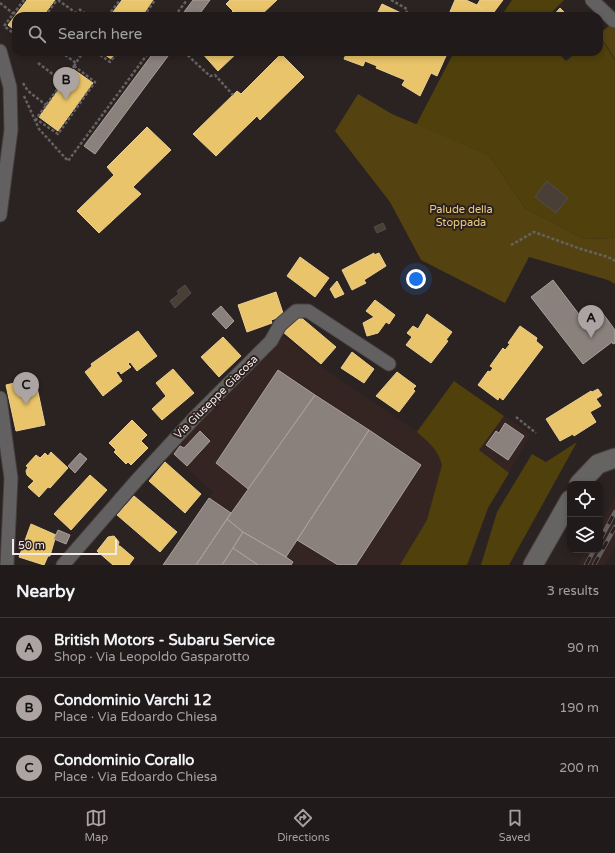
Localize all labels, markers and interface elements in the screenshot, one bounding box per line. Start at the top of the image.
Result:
search box [12,12,603,56]
icon: search [26,23,48,45]
text: Search here [58,25,142,43]
pin: B [53,67,79,100]
park label: Palude della Stoppada [429,203,493,229]
your location [406,269,426,289]
pin: A [578,305,604,338]
street label: Via Giuseppe Giacosa [172,353,260,441]
pin: C [13,372,39,405]
map controls [567,481,603,553]
button: locate [567,481,603,517]
button: layers [567,517,603,553]
scale bar [12,537,117,556]
text: 50 m [18,539,45,552]
text: Nearby [16,581,75,602]
text: 3 results [547,583,599,599]
text: British Motors - Subaru Service [54,631,275,649]
text: A [24,640,34,656]
text: 90 m [567,640,599,656]
text: Shop · Via Leopoldo Gasparotto [54,649,250,665]
text: Condominio Varchi 12 [54,691,212,709]
text: B [24,700,34,716]
text: 190 m [559,700,599,716]
text: Place · Via Edoardo Chiesa [54,709,217,725]
text: Condominio Corallo [54,751,195,769]
text: C [24,760,34,776]
text: 200 m [559,760,599,776]
text: Place · Via Edoardo Chiesa [54,769,217,785]
tab: Map [84,807,108,844]
tab: Directions [277,807,330,844]
tab: Saved [499,807,531,844]

